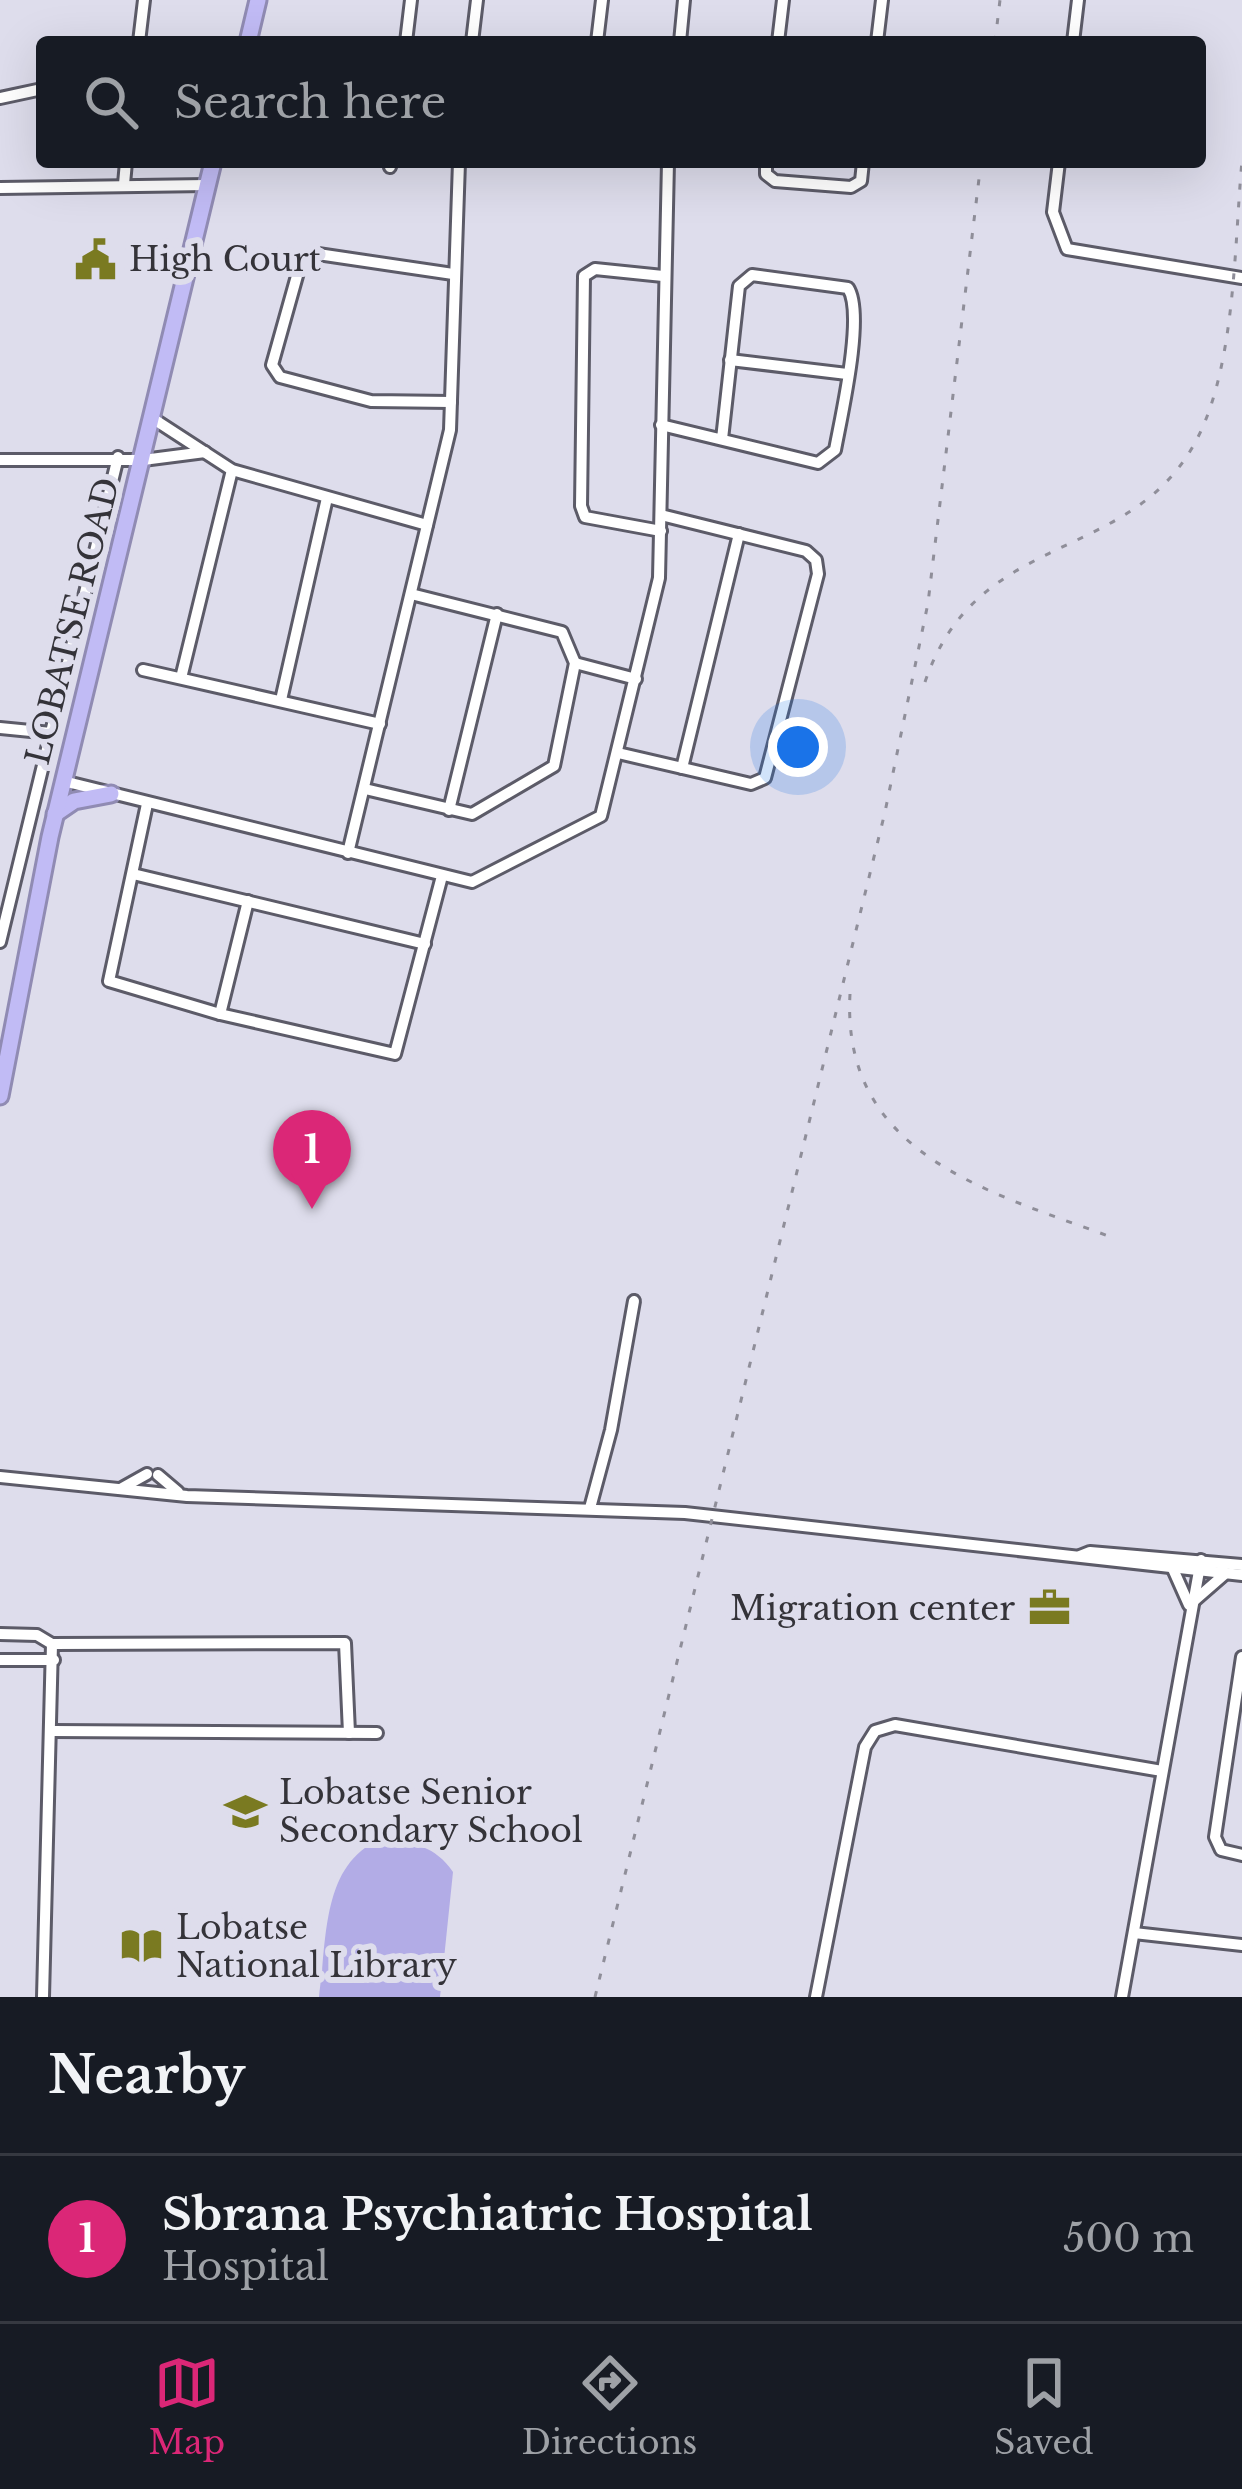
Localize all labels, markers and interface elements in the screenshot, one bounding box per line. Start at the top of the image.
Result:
search box [36,36,1206,168]
icon: search [78,69,144,135]
text: Search here [174,74,446,130]
public building icon: High Court [72,236,118,282]
place label: High Court [129,239,322,280]
street label: LOBATSE ROAD [17,474,128,769]
your location [768,717,828,777]
pin: 1 [273,1110,351,1209]
office icon: Migration center [1026,1585,1072,1631]
place label: Migration center [730,1588,1015,1629]
place label: Lobatse Senior Secondary School [279,1772,583,1851]
school or university icon: Lobatse Senior Secondary School [222,1788,268,1834]
place label: Lobatse National Library [176,1907,457,1986]
library icon: Lobatse National Library [119,1923,165,1969]
text: Nearby [48,2044,245,2107]
text: Sbrana Psychiatric Hospital [162,2186,813,2242]
text: 1 [78,2214,96,2263]
text: 500 m [1063,2214,1194,2263]
text: Hospital [162,2242,329,2291]
tab: Map [148,2350,225,2463]
tab: Directions [522,2350,697,2463]
tab: Saved [994,2350,1094,2463]

